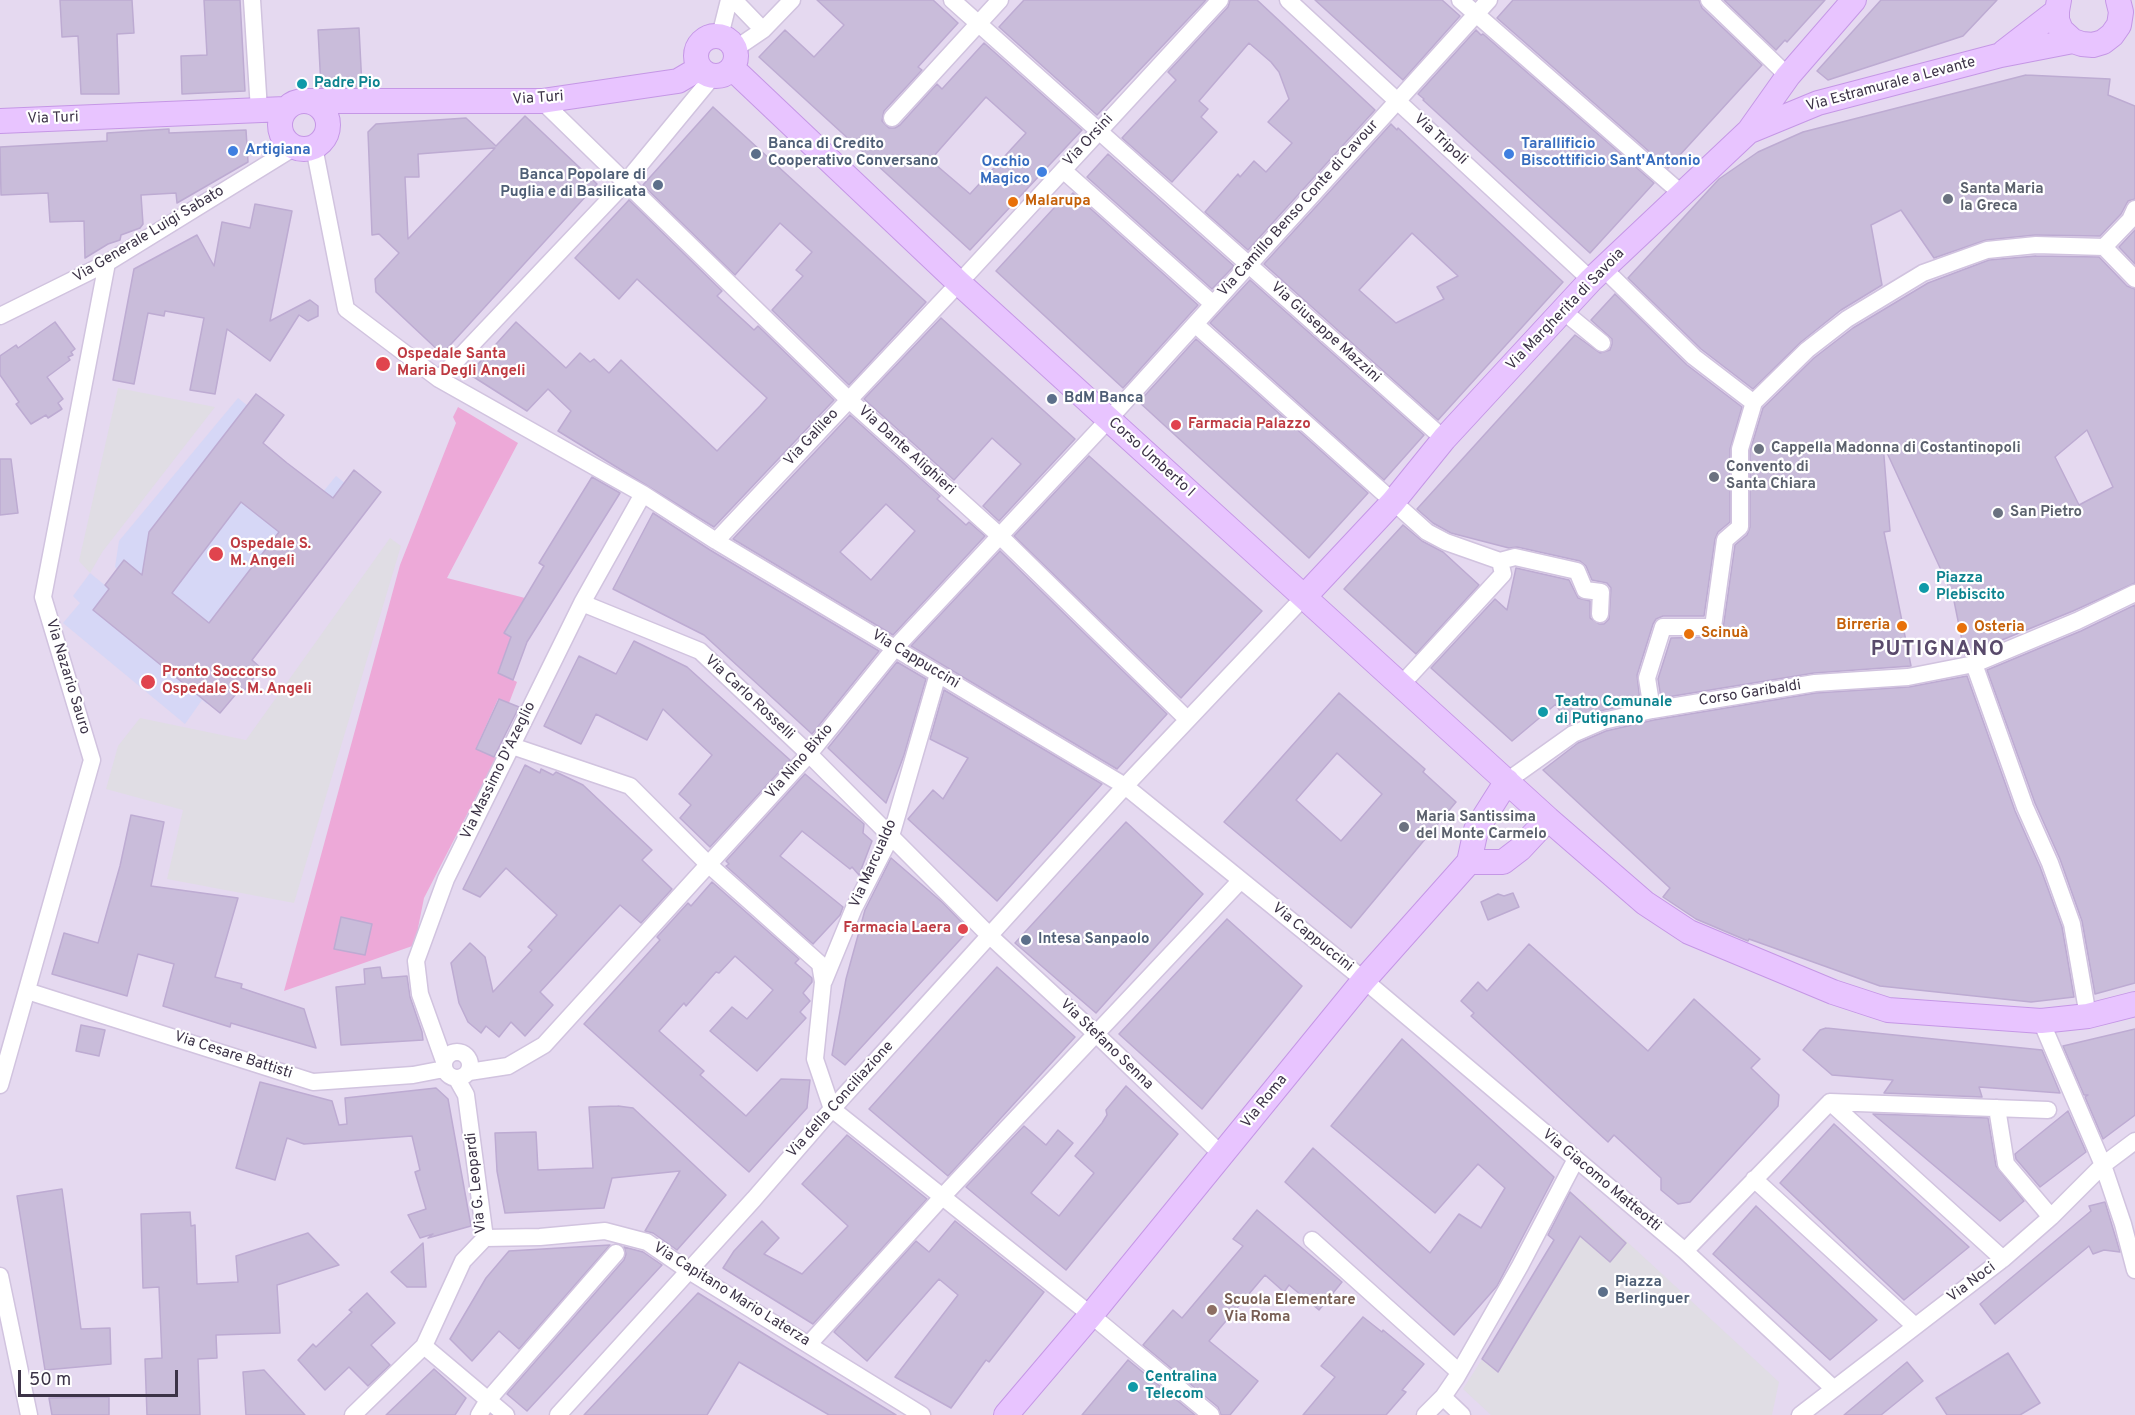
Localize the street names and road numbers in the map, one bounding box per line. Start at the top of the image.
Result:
street label: Via Estramurale a Levante [1804,54,1978,116]
street label: Via Turi [512,88,564,110]
street label: Via Turi [27,109,79,129]
street label: Via Orsini [1060,111,1118,171]
street label: Via Tripoli [1409,111,1471,169]
street label: Via Camillo Benso Conte di Cavour [1215,117,1383,301]
street label: Via Generale Luigi Sabato [70,183,228,287]
street label: Via Margherita di Savoia [1503,245,1629,375]
street label: Via Giuseppe Mazzini [1266,279,1384,387]
street label: Via Dante Alighieri [854,403,958,499]
street label: Via Galileo [781,406,843,470]
street label: Corso Umberto I [1104,414,1198,502]
street label: Via Nazario Sauro [41,617,93,737]
street label: Via Cappuccini [868,627,962,693]
street label: Via Carlo Rosselli [700,652,798,744]
street label: Corso Garibaldi [1698,677,1802,711]
street label: Via Massimo D'Azeglio [458,699,540,843]
street label: Via Nino Bixio [763,721,837,803]
street label: Via Marcualdo [847,817,901,911]
street label: Via Cappuccini [1268,900,1356,976]
street label: Via Stefano Senna [1056,996,1156,1094]
street label: Via Cesare Battisti [172,1028,294,1084]
street label: Via della Conciliazione [784,1038,898,1162]
street label: Via Roma [1238,1072,1292,1132]
street label: Via Giacomo Matteotti [1538,1126,1664,1236]
street label: Via G. Leopardi [463,1131,491,1235]
street label: Via Capitano Mario Laterza [649,1239,813,1351]
street label: Via Noci [1944,1259,2000,1307]

